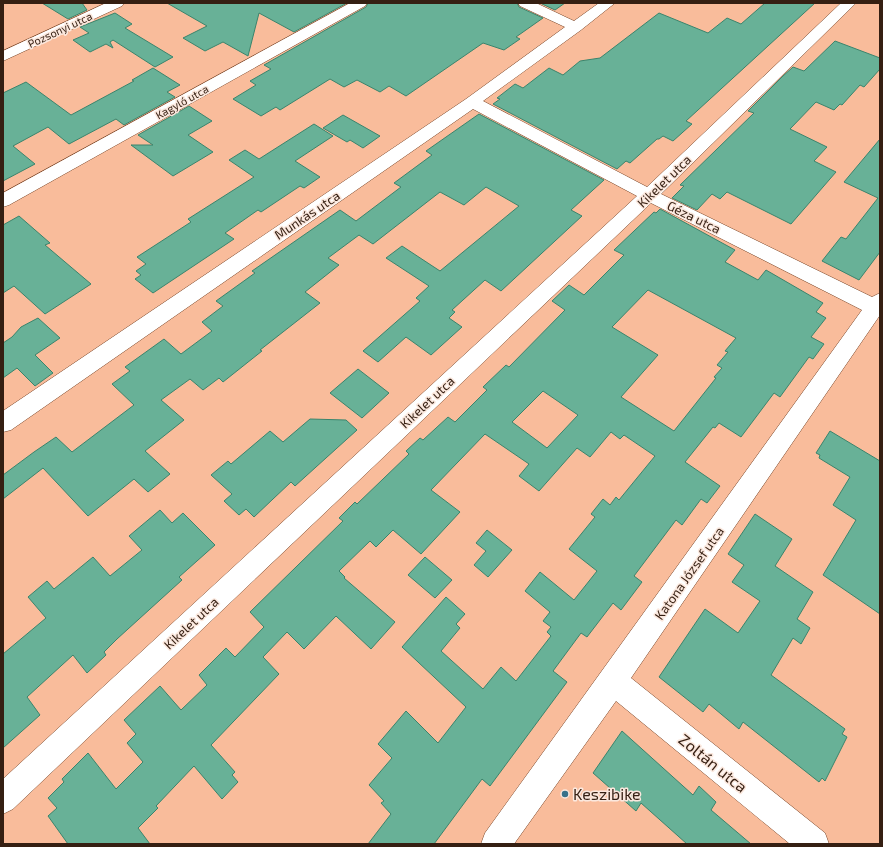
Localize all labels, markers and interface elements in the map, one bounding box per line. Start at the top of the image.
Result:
street label: Pozsonyi utca [26,9,94,50]
street label: Kagyló utca [153,82,210,121]
street label: Kikelet utca [634,151,694,211]
street label: Munkás utca [271,187,343,243]
street label: Géza utca [665,197,723,237]
street label: Kikelet utca [396,373,458,431]
street label: Katona József utca [651,523,727,623]
street label: Kikelet utca [160,594,222,652]
street label: Zoltán utca [675,729,751,796]
place label: Keszibike [573,784,641,803]
marker: Keszibike [560,789,570,799]

